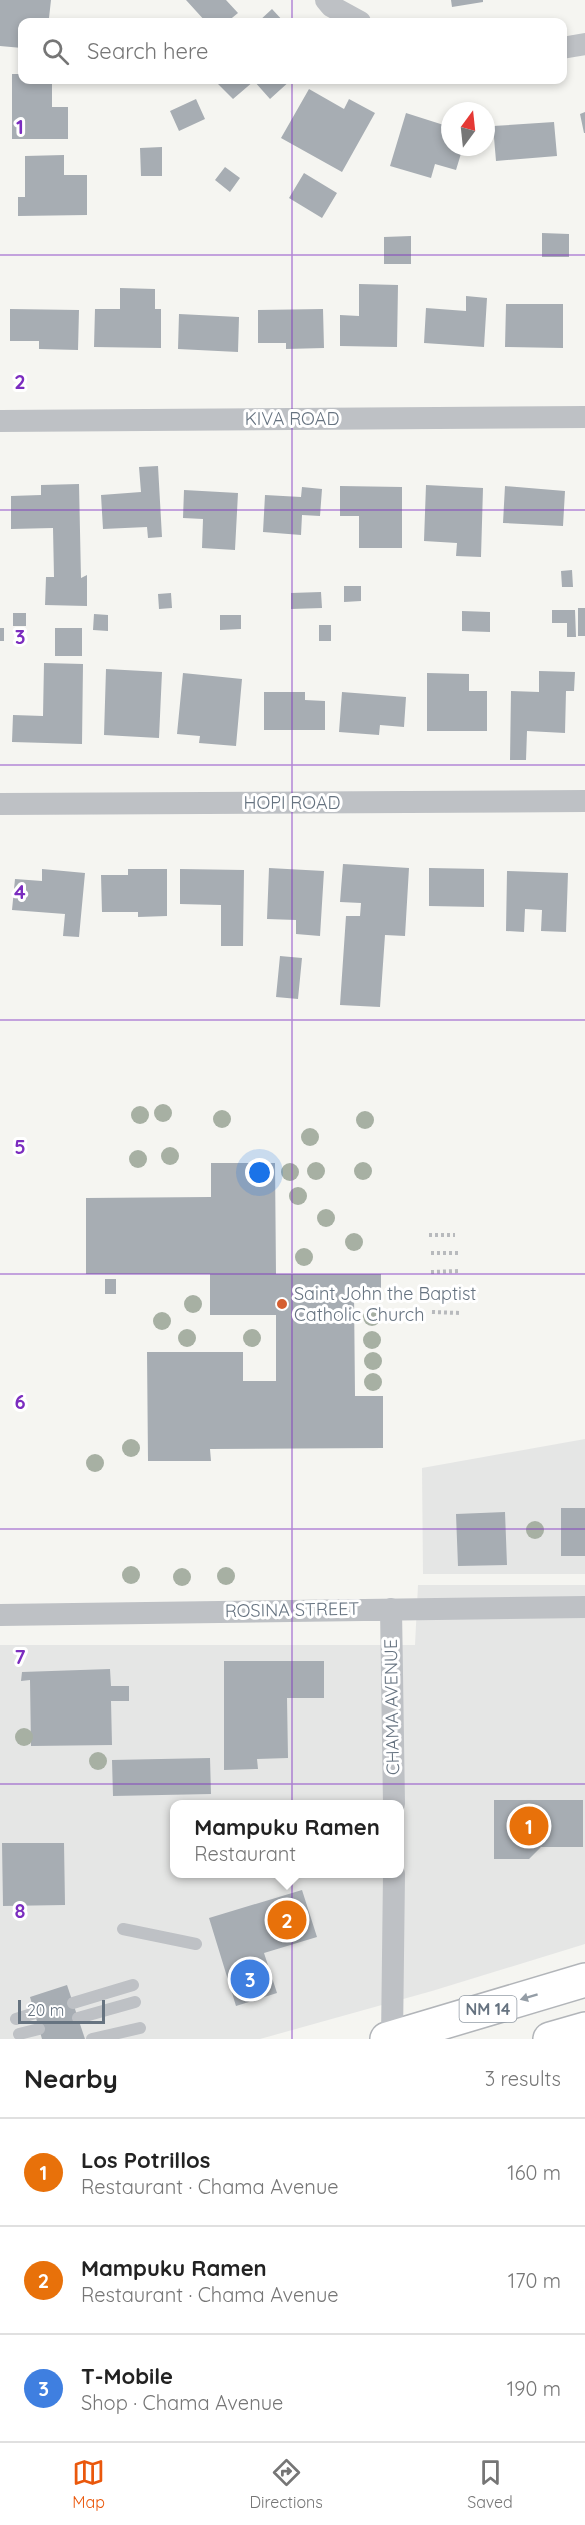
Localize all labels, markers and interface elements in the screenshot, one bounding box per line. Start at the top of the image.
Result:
search box [18,18,567,84]
icon: search [39,35,72,68]
text: Search here [87,37,208,65]
north arrow [441,102,495,156]
text: 1 [16,114,24,139]
text: 2 [14,369,26,394]
street label: KIVA ROAD [245,407,339,430]
text: 3 [15,624,25,649]
street label: HOPI ROAD [243,791,341,814]
text: 4 [14,879,26,904]
text: 5 [14,1134,26,1159]
your location [245,1158,274,1187]
place label: Saint John the Baptist Catholic Church [294,1282,476,1326]
marker: Saint John the Baptist Catholic Church [275,1297,289,1311]
text: 6 [14,1389,26,1414]
street label: ROSINA STREET [225,1597,359,1622]
street label: CHAMA AVENUE [379,1639,404,1775]
text: 7 [15,1644,26,1669]
popup [170,1800,404,1878]
pin: 1 [510,1804,548,1848]
text: Mampuku Ramen [194,1813,380,1841]
text: Restaurant [194,1841,296,1866]
text: 8 [15,1898,26,1923]
pin: 2 [268,1898,306,1942]
pin: 3 [230,1956,270,2002]
one-way arrow [520,1993,538,2002]
road number: NM 14 [460,1996,516,2022]
scale bar [18,1997,105,2024]
text: 20 m [27,2000,64,2020]
text: Nearby [24,2062,118,2095]
text: 3 results [485,2066,561,2091]
text: Los Potrillos [81,2146,210,2174]
text: 1 [40,2160,47,2185]
text: 160 m [507,2160,561,2185]
text: Restaurant · Chama Avenue [81,2174,339,2199]
text: Mampuku Ramen [81,2254,267,2282]
text: 2 [38,2268,49,2293]
text: 170 m [508,2268,561,2293]
text: Restaurant · Chama Avenue [81,2282,339,2307]
text: T-Mobile [81,2362,173,2390]
text: 3 [38,2376,49,2401]
text: 190 m [507,2376,561,2401]
text: Shop · Chama Avenue [81,2390,283,2415]
tab: Map [72,2456,105,2512]
tab: Directions [250,2456,323,2512]
tab: Saved [467,2456,513,2512]

